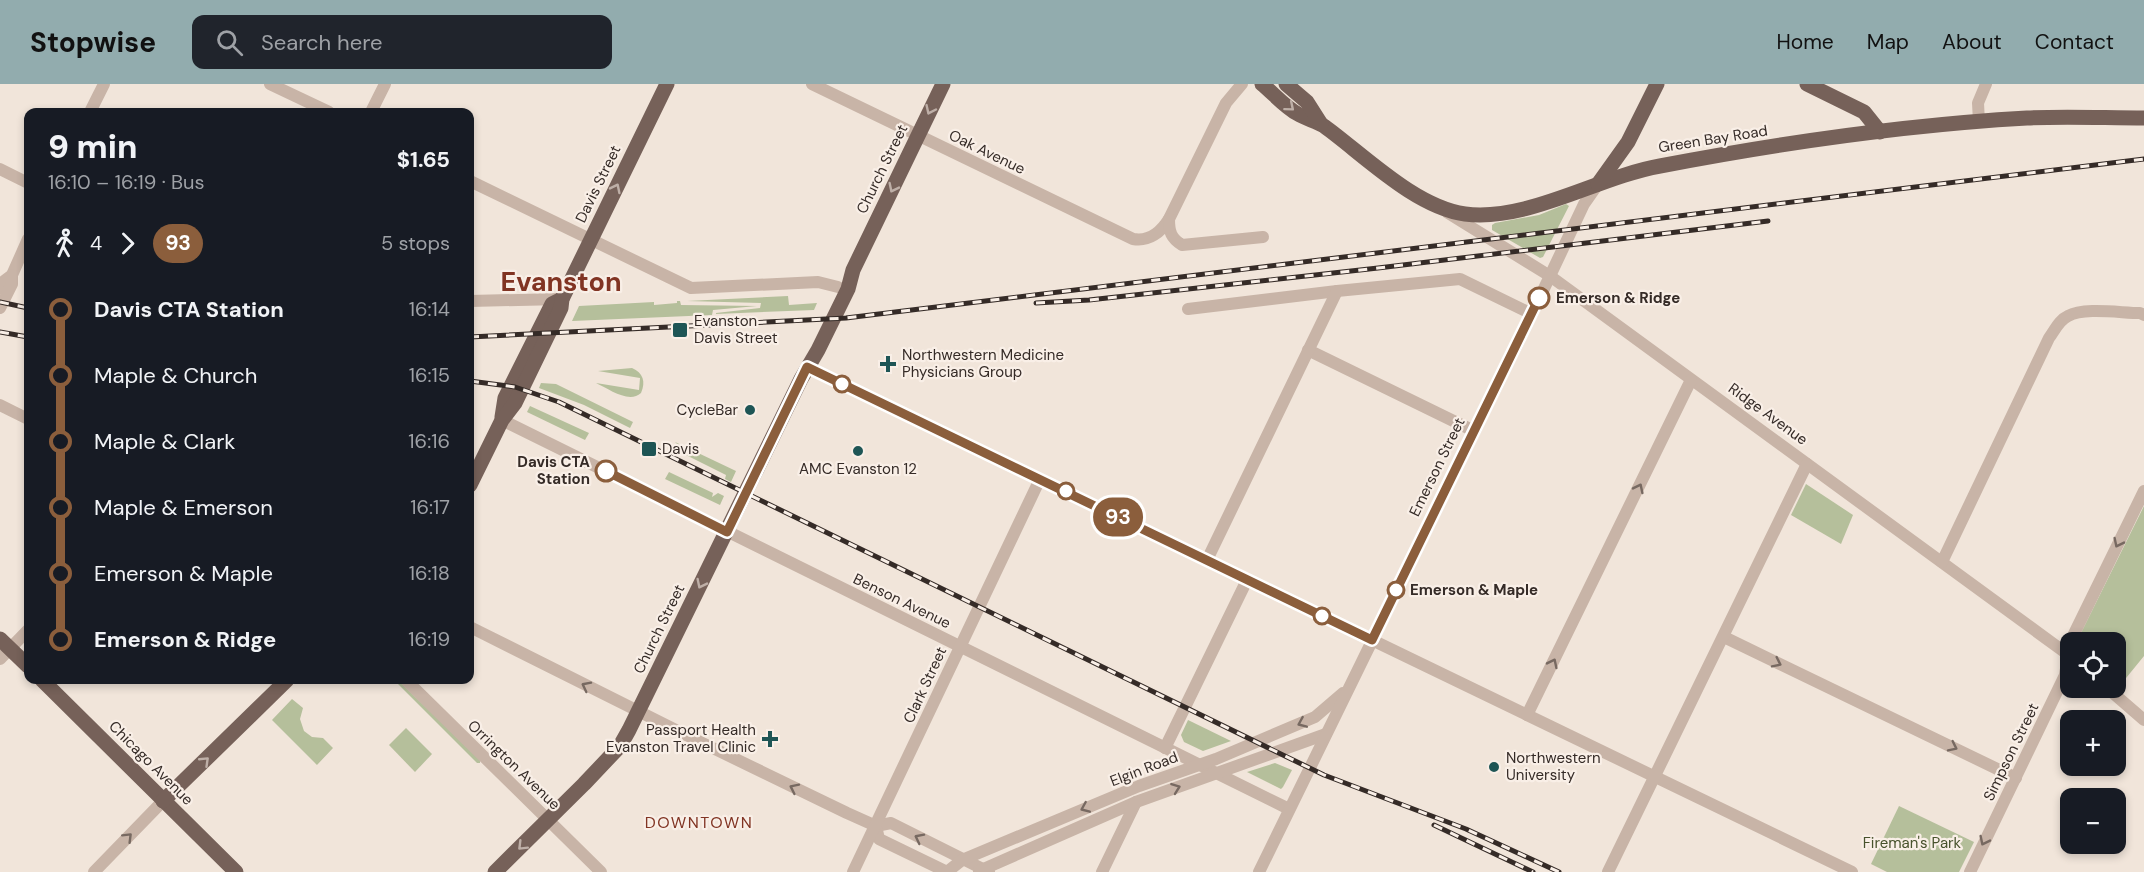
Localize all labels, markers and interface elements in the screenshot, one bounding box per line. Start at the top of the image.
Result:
search box [192,15,612,69]
text: Stopwise [30,24,156,61]
icon: search [213,26,246,59]
text: Search here [261,28,382,57]
text: Home [1776,28,1834,56]
text: Map [1867,28,1909,56]
text: About [1942,28,2002,56]
text: Contact [2035,28,2114,56]
one-way arrow [1283,100,1294,111]
one-way arrow [926,103,938,114]
street label: Green Bay Road [1657,120,1769,158]
street label: Church Street [852,121,912,217]
text: 9 min [48,125,137,168]
street label: Oak Avenue [946,125,1028,179]
street label: Davis Street [571,142,625,226]
text: $1.65 [397,145,450,174]
text: 16:10 – 16:19 · Bus [48,169,205,195]
one-way arrow [888,181,900,192]
one-way arrow [609,183,621,194]
icon: walk [48,227,81,260]
icon: forward [111,227,144,260]
text: 93 [165,229,191,257]
text: 4 [90,230,102,256]
text: 5 stops [381,230,450,256]
district label: Evanston [500,264,622,299]
marker: Emerson & Ridge [1528,287,1550,309]
place label: Emerson & Ridge [1556,288,1680,308]
text: Davis CTA Station [94,295,284,324]
text: 16:14 [409,296,450,322]
place label: Evanston Davis Street [694,311,778,348]
marker: Evanston Davis Street [671,321,689,339]
place label: Northwestern Medicine Physicians Group [902,345,1064,382]
marker: Northwestern Medicine Physicians Group [879,355,897,373]
text: Maple & Church [94,361,257,390]
text: 16:15 [409,362,450,388]
unlabelled marker [833,375,851,393]
street label: Ridge Avenue [1724,378,1812,450]
place label: CycleBar [676,400,738,420]
marker: CycleBar [743,403,757,417]
street label: Emerson Street [1404,414,1470,520]
text: Maple & Clark [94,427,235,456]
text: 16:16 [408,428,450,454]
place label: Davis [662,439,699,459]
marker: Davis [640,440,658,458]
marker: AMC Evanston 12 [851,444,865,458]
place label: Davis CTA Station [517,452,590,489]
place label: AMC Evanston 12 [799,459,917,479]
marker: Davis CTA Station [595,460,617,482]
unlabelled marker [1057,482,1075,500]
one-way arrow [1631,483,1643,494]
text: Maple & Emerson [94,493,273,522]
text: 16:17 [410,494,450,520]
line badge: 93 [1091,498,1145,536]
text: 93 [1105,503,1131,531]
one-way arrow [2114,537,2125,547]
text: Emerson & Maple [94,559,273,588]
text: 16:18 [409,560,450,586]
street label: Benson Avenue [850,569,954,633]
one-way arrow [697,578,709,589]
place label: Emerson & Maple [1410,580,1538,600]
street label: Church Street [629,581,689,677]
marker: Emerson & Maple [1387,581,1405,599]
unlabelled marker [1313,607,1331,625]
text: Emerson & Ridge [94,625,276,654]
text: 16:19 [408,626,450,652]
map controls [2060,632,2126,854]
button: locate [2060,632,2126,698]
street label: Clark Street [899,644,951,726]
one-way arrow [1770,655,1781,667]
one-way arrow [1545,658,1557,669]
one-way arrow [582,681,593,693]
street label: Simpson Street [1979,700,2043,804]
button: + [2060,710,2126,776]
street label: Chicago Avenue [104,716,198,810]
street label: Orrington Avenue [463,716,565,814]
one-way arrow [1297,716,1308,728]
place label: Passport Health Evanston Travel Clinic [606,720,756,757]
marker: Passport Health Evanston Travel Clinic [761,730,779,748]
one-way arrow [1946,740,1957,752]
street label: Elgin Road [1107,747,1181,791]
place label: Northwestern University [1506,748,1601,785]
one-way arrow [197,757,208,768]
marker: Northwestern University [1487,760,1501,774]
one-way arrow [1170,782,1181,795]
one-way arrow [790,783,801,795]
button: − [2060,788,2126,854]
one-way arrow [1081,801,1092,813]
district label: DOWNTOWN [645,812,753,833]
one-way arrow [121,833,132,844]
park label: Fireman's Park [1863,833,1962,853]
one-way arrow [915,834,926,845]
one-way arrow [1980,835,1992,846]
one-way arrow [518,838,529,849]

